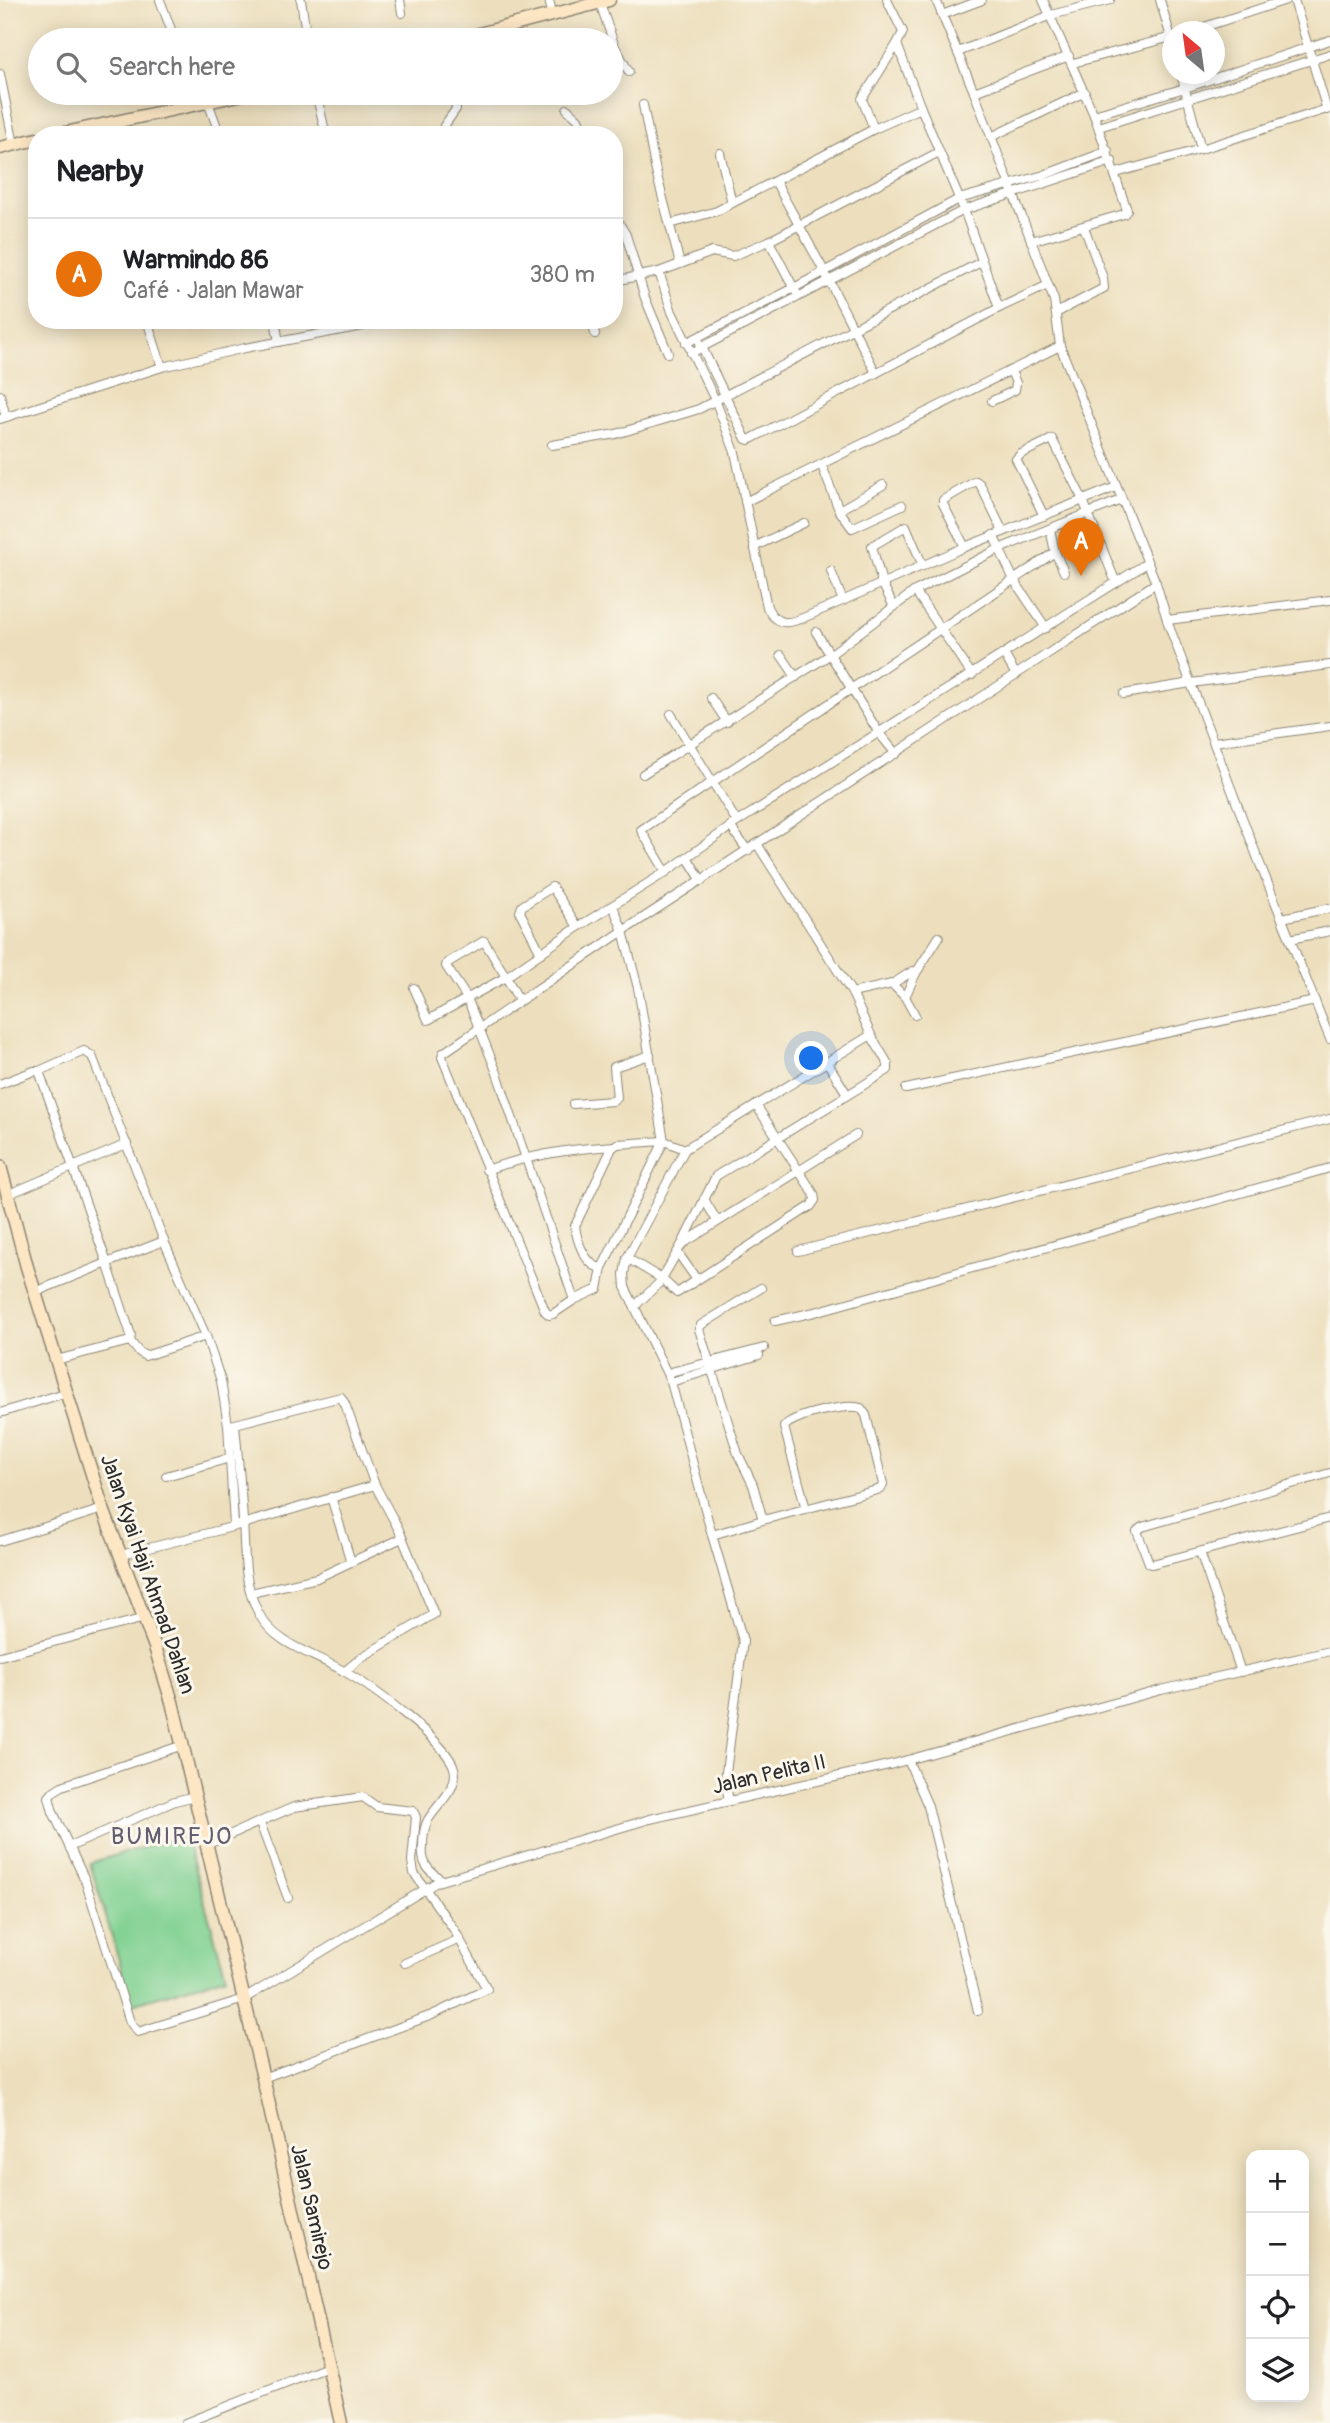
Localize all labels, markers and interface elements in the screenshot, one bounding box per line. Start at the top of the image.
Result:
north arrow [1162,21,1225,84]
search box [28,28,623,105]
icon: search [52,48,90,86]
text: Search here [108,51,235,83]
text: Nearby [56,153,143,190]
text: Warmindo 86 [123,244,269,276]
text: A [72,260,86,289]
text: 380 m [529,260,595,289]
text: Café · Jalan Mawar [123,276,304,305]
pin: A [1058,518,1104,576]
your location [794,1041,828,1075]
street label: Jalan Kyai Haji Ahmad Dahlan [94,1451,201,1698]
street label: Jalan Pelita II [710,1748,829,1801]
district label: BUMIREJO [111,1822,233,1851]
street label: Jalan Samirejo [284,2142,339,2273]
map controls [1246,2150,1309,2402]
button: + [1246,2150,1309,2213]
button: − [1246,2213,1309,2276]
button: locate [1246,2276,1309,2339]
button: layers [1246,2339,1309,2402]

